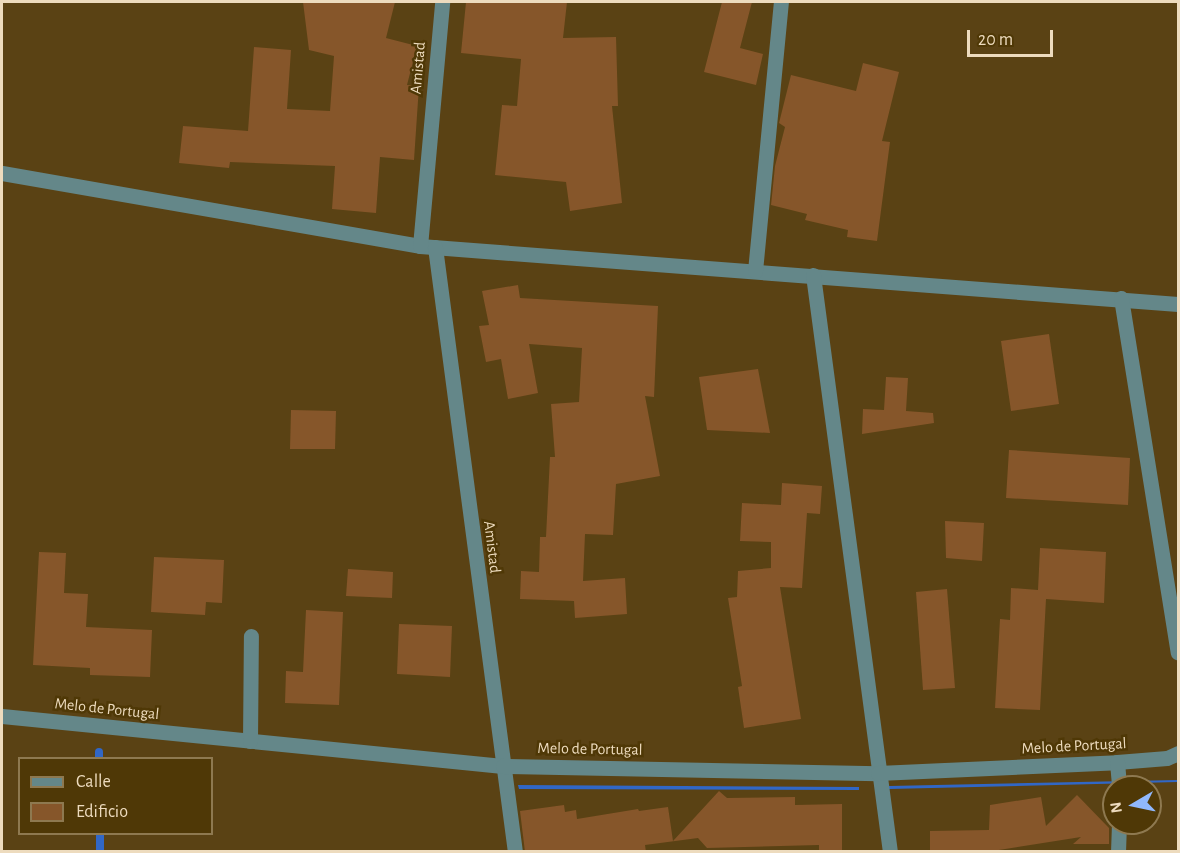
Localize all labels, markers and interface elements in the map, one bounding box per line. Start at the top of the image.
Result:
scale bar [970,18,1056,56]
text: 20 m [978,31,1013,49]
street label: Amistad [406,41,430,95]
street label: Amistad [479,520,505,574]
street label: Melo de Portugal [54,694,160,724]
street label: Melo de Portugal [1021,734,1127,758]
street label: Melo de Portugal [537,738,643,760]
legend [18,757,213,835]
text: Calle [76,773,111,791]
north arrow [1102,775,1162,835]
text: N [1107,801,1125,814]
text: Edificio [76,803,128,821]

